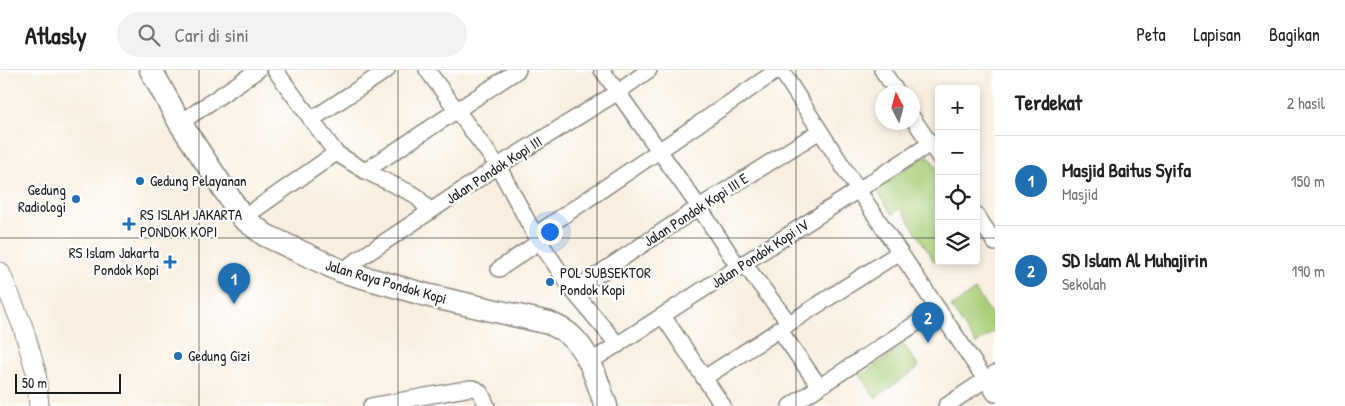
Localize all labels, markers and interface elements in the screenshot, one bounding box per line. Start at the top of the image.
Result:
search box [117,12,467,57]
text: Atlasly [25,19,87,51]
icon: search [135,21,163,49]
text: Cari di sini [175,22,249,48]
text: Peta [1136,22,1165,47]
text: Lapisan [1193,22,1241,47]
text: Bagikan [1269,22,1320,47]
north arrow [875,85,920,130]
map controls [935,85,980,265]
button: + [935,85,980,130]
text: Terdekat [1015,88,1082,117]
text: 2 hasil [1287,92,1325,114]
button: − [935,130,980,175]
street label: Jalan Pondok Kopi III [442,131,546,209]
text: Masjid Baitus Syifa [1062,157,1191,183]
street label: Jalan Pondok Kopi III E [639,168,752,251]
place label: Gedung Pelayanan [150,170,247,191]
text: 1 [1028,170,1034,192]
text: 150 m [1291,170,1325,192]
marker: Gedung Pelayanan [134,175,146,187]
button: locate [935,175,980,220]
place label: Gedung Radiologi [18,179,66,217]
text: Masjid [1062,183,1098,205]
marker: Gedung Radiologi [70,193,82,205]
place label: RS ISLAM JAKARTA PONDOK KOPI [140,204,243,242]
street label: Jalan Pondok Kopi IV [707,214,813,293]
marker: RS ISLAM JAKARTA PONDOK KOPI [122,217,136,231]
your location [537,219,563,245]
button: layers [935,220,980,265]
place label: RS Islam Jakarta Pondok Kopi [69,242,159,280]
text: SD Islam Al Muhajirin [1062,247,1208,273]
street label: Jalan Raya Pondok Kopi [323,254,449,309]
marker: RS Islam Jakarta Pondok Kopi [163,255,177,269]
text: 2 [1027,260,1035,282]
text: 190 m [1292,260,1325,282]
place label: POL SUBSEKTOR Pondok Kopi [560,262,651,300]
pin: 1 [218,263,250,304]
text: Sekolah [1062,273,1106,295]
marker: POL SUBSEKTOR Pondok Kopi [544,276,556,288]
pin: 2 [912,302,944,343]
place label: Gedung Gizi [188,345,250,366]
marker: Gedung Gizi [172,350,184,362]
scale bar [15,371,121,394]
text: 50 m [22,373,47,392]

